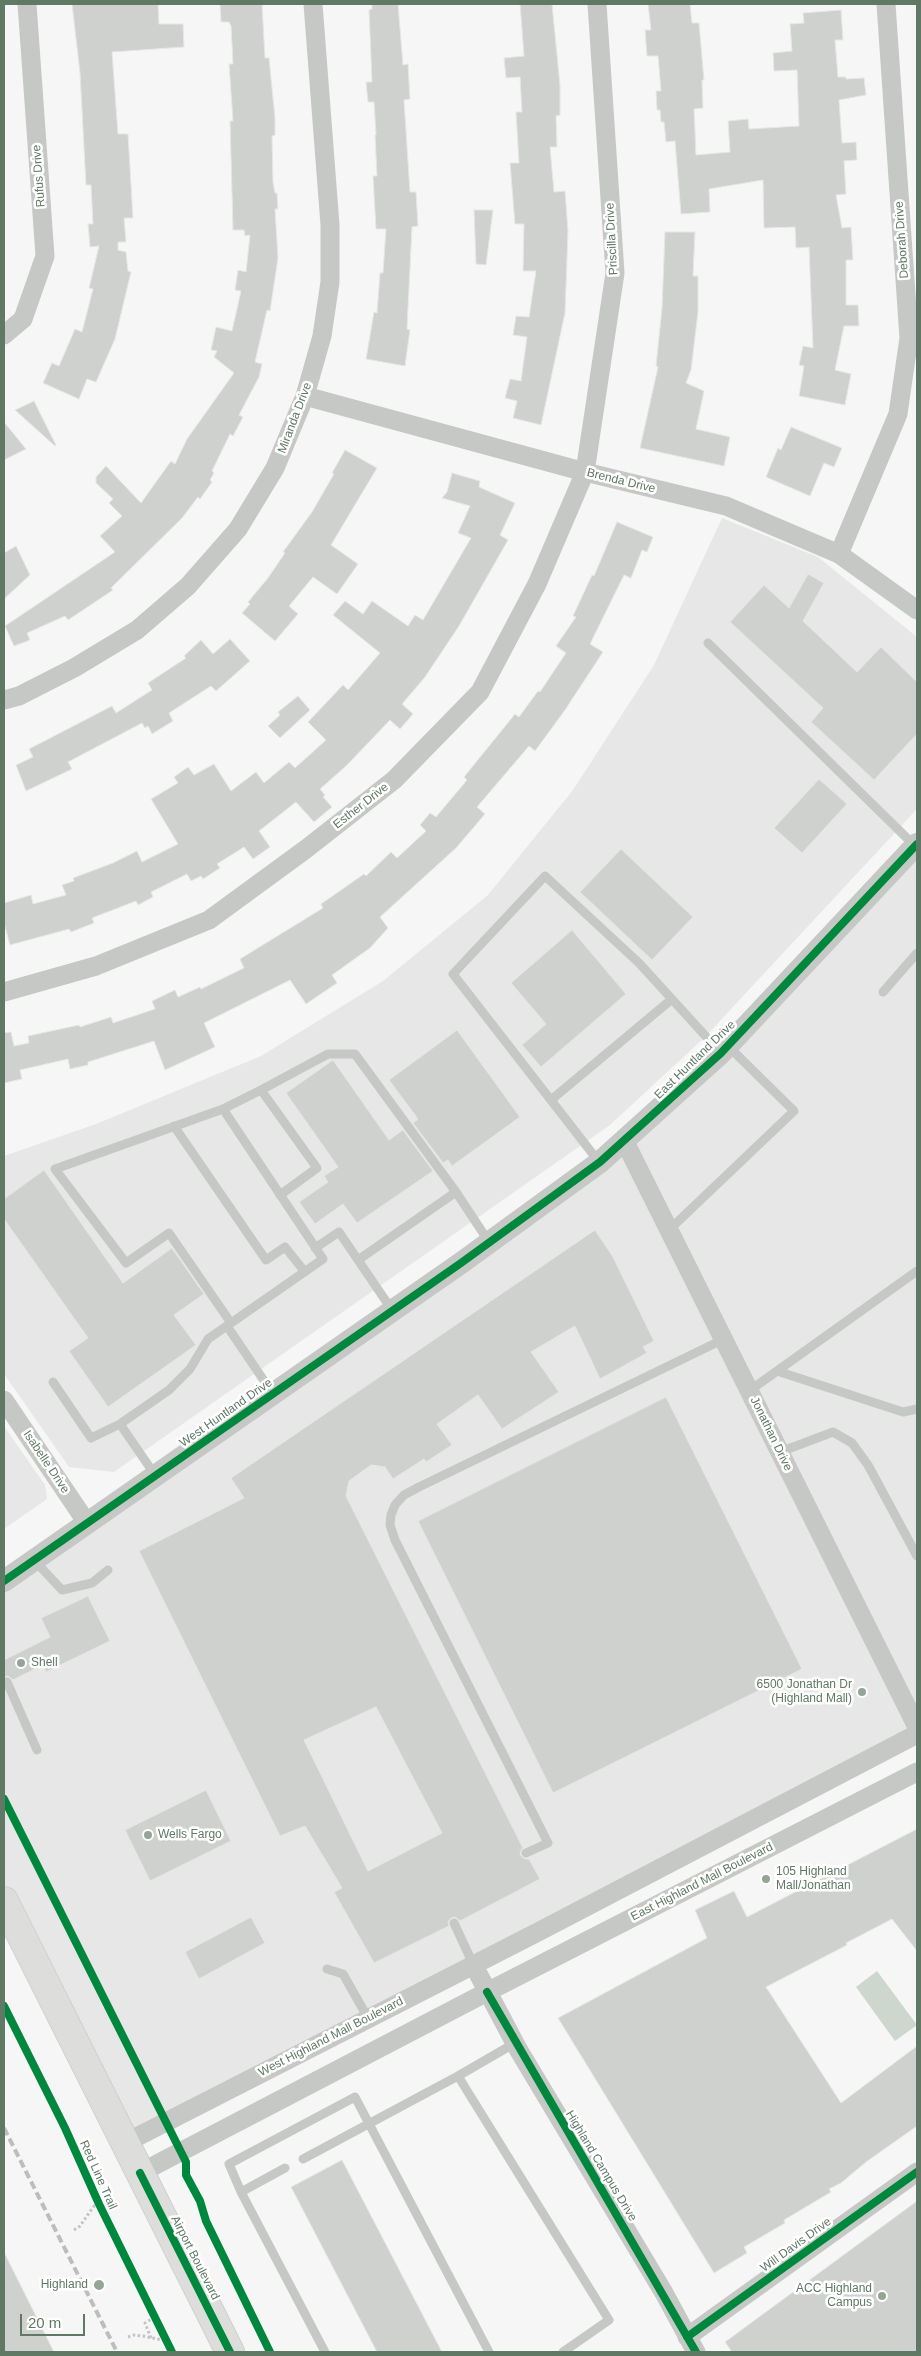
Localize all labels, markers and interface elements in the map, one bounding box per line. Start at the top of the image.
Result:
street label: Rufus Drive [30,144,48,208]
street label: Deborah Drive [892,201,912,279]
street label: Priscilla Drive [603,202,621,276]
street label: Miranda Drive [275,381,315,455]
street label: Brenda Drive [585,466,657,496]
street label: Esther Drive [331,780,391,832]
street label: East Huntland Drive [652,1018,738,1102]
street label: West Huntland Drive [177,1376,275,1450]
street label: Jonathan Drive [747,1395,795,1473]
street label: Isabelle Drive [20,1428,72,1496]
place label: Shell [31,1656,58,1670]
marker: Shell [15,1657,27,1669]
place label: 6500 Jonathan Dr (Highland Mall) [757,1678,852,1706]
marker: 6500 Jonathan Dr (Highland Mall) [856,1686,868,1698]
place label: Wells Fargo [158,1828,222,1842]
marker: Wells Fargo [142,1829,154,1841]
street label: East Highland Mall Boulevard [629,1840,775,1924]
place label: 105 Highland Mall/Jonathan [776,1865,851,1893]
marker: 105 Highland Mall/Jonathan [760,1873,772,1885]
street label: West Highland Mall Boulevard [256,1994,406,2080]
street label: Highland Campus Drive [562,2108,640,2224]
street label: Red Line Trail [76,2138,120,2212]
street label: Airport Boulevard [168,2213,222,2303]
street label: Will Davis Drive [758,2214,834,2276]
place label: Highland [41,2278,88,2292]
marker: Highland [92,2278,106,2292]
place label: ACC Highland Campus [796,2282,872,2310]
marker: ACC Highland Campus [876,2290,888,2302]
scale bar [22,2304,88,2336]
text: 20 m [28,2314,61,2331]

